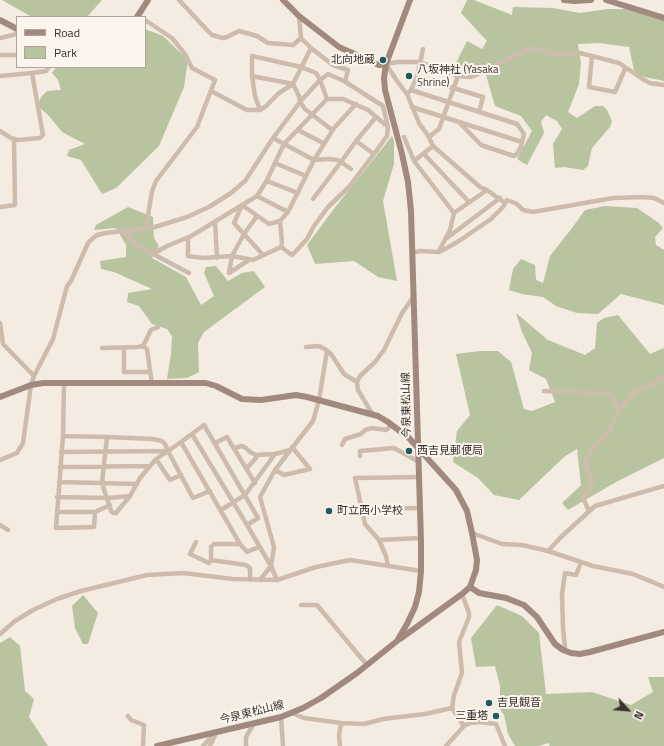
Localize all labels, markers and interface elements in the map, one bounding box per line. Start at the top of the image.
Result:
legend [16,16,146,68]
text: Road [54,23,80,42]
text: Park [54,43,77,62]
place label: 北向地蔵 [331,53,375,67]
marker: 北向地蔵 [378,55,388,65]
place label: 八坂神社 (Yasaka Shrine) [417,63,498,89]
marker: 八坂神社 (Yasaka Shrine) [404,71,414,81]
street label: 今泉東松山線 [400,372,414,438]
place label: 西吉見郵便局 [417,444,483,458]
marker: 西吉見郵便局 [404,446,414,456]
place label: 町立西小学校 [337,504,403,518]
marker: 町立西小学校 [324,506,334,516]
north arrow [608,690,648,730]
place label: 吉見観音 [497,696,541,710]
marker: 吉見観音 [484,698,494,708]
street label: 今泉東松山線 [218,699,286,727]
text: N [630,708,648,722]
place label: 三重塔 [455,709,488,723]
marker: 三重塔 [491,711,501,721]

